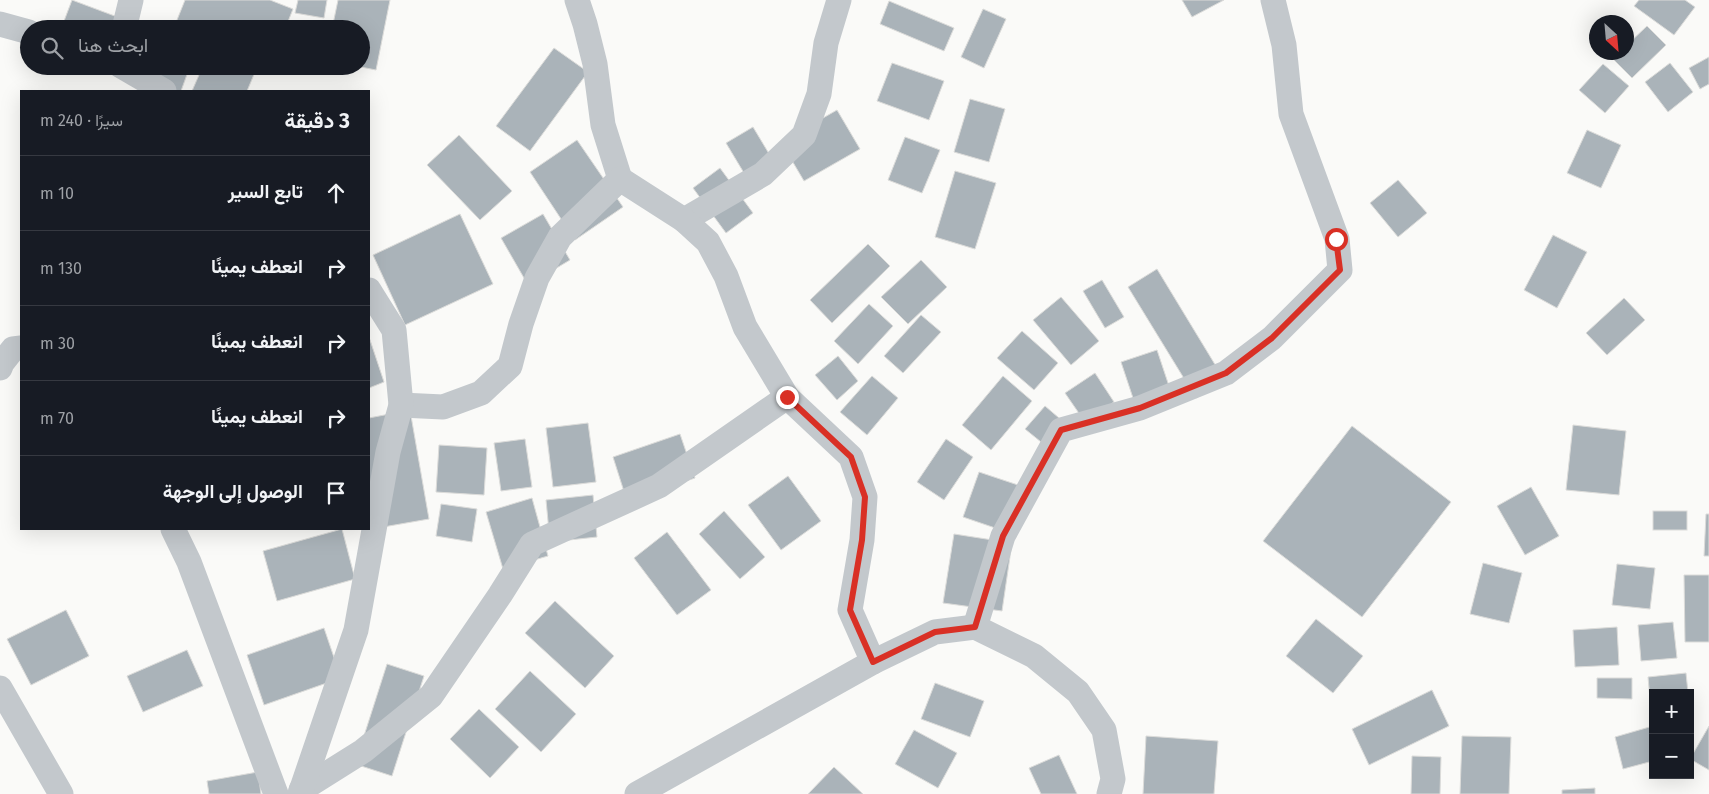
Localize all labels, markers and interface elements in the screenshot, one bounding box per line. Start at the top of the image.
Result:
north arrow [1589,15,1634,60]
search box [20,20,370,75]
icon: search [38,34,66,62]
text: ابحث هنا [78,34,148,57]
text: 3 دقيقة [285,108,350,134]
text: سيرًا · 240 m [40,111,123,130]
icon: ahead [322,179,350,207]
text: تابع السير [228,180,303,203]
text: 10 m [40,184,74,203]
route start [1325,228,1348,251]
icon: right [322,254,350,282]
text: انعطف يمينًا [211,255,303,278]
text: 130 m [40,259,82,278]
icon: right [322,329,350,357]
text: انعطف يمينًا [211,330,303,353]
text: 30 m [40,334,75,353]
route end [776,386,799,409]
icon: right [322,404,350,432]
text: انعطف يمينًا [211,405,303,428]
text: 70 m [40,409,74,428]
icon: arrive [322,479,350,507]
text: الوصول إلى الوجهة [163,480,303,503]
map controls [1649,689,1694,779]
button: + [1649,689,1694,734]
button: − [1649,734,1694,779]

